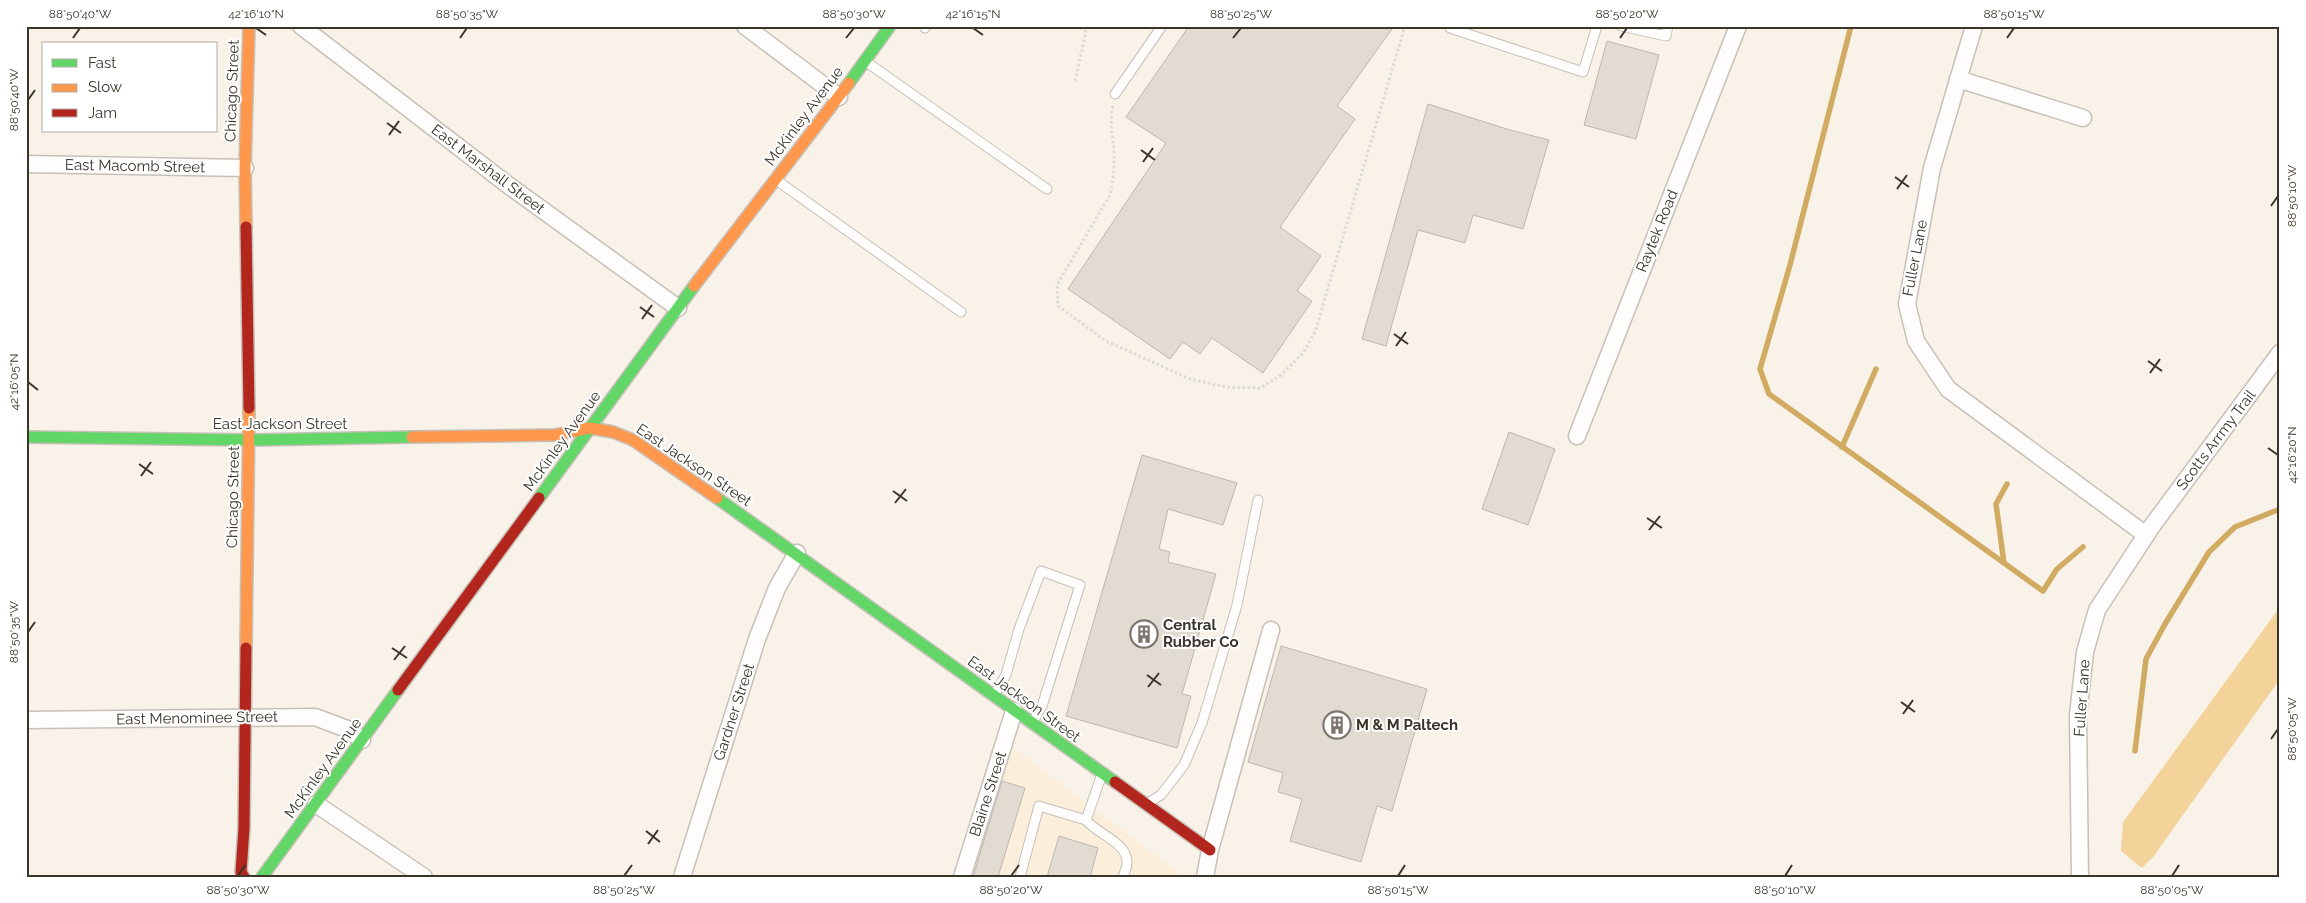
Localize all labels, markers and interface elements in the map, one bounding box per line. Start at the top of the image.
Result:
text: 88°50'40"W [49,7,112,21]
text: 42°16'10"N [228,7,284,21]
text: 88°50'35"W [436,7,499,21]
text: 88°50'30"W [822,7,886,21]
text: 42°16'15"N [946,7,1000,21]
text: 88°50'25"W [1210,7,1273,21]
text: 88°50'20"W [1596,7,1659,21]
text: 88°50'15"W [1983,7,2045,21]
street label: Chicago Street [221,40,243,142]
legend [42,42,218,132]
text: Fast [88,54,116,72]
street label: McKinley Avenue [761,63,847,169]
text: 88°50'40"W [7,68,21,131]
text: Slow [88,78,122,96]
text: Jam [88,104,117,122]
street label: East Marshall Street [428,121,548,217]
street label: East Macomb Street [65,156,205,176]
text: 88°50'10"W [2285,165,2299,227]
street label: Raytek Road [1632,187,1682,275]
street label: Fuller Lane [1899,218,1931,298]
text: 42°16'05"N [7,353,21,411]
street label: Scotts Arrmy Trail [2172,386,2260,494]
street label: McKinley Avenue [520,387,604,495]
street label: East Jackson Street [213,415,347,433]
street label: East Jackson Street [633,420,755,510]
text: 42°16'20"N [2285,427,2299,483]
street label: Chicago Street [223,446,243,548]
text: 88°50'35"W [7,600,21,663]
place label: Central Rubber Co [1163,616,1239,651]
building icon: Central Rubber Co [1129,619,1159,649]
street label: East Jackson Street [964,652,1084,746]
street label: Fuller Lane [2070,659,2094,737]
street label: Gardner Street [710,661,758,763]
text: 88°50'05"W [2285,697,2299,761]
street label: East Menominee Street [116,708,278,728]
building icon: M & M Paltech [1322,710,1352,740]
street label: McKinley Avenue [281,714,365,822]
place label: M & M Paltech [1356,716,1458,734]
street label: Blaine Street [966,749,1010,839]
text: 88°50'30"W [206,883,270,897]
text: 88°50'25"W [593,883,656,897]
text: 88°50'20"W [980,883,1043,897]
text: 88°50'15"W [1367,883,1429,897]
text: 88°50'10"W [1754,883,1816,897]
text: 88°50'05"W [2140,883,2204,897]

